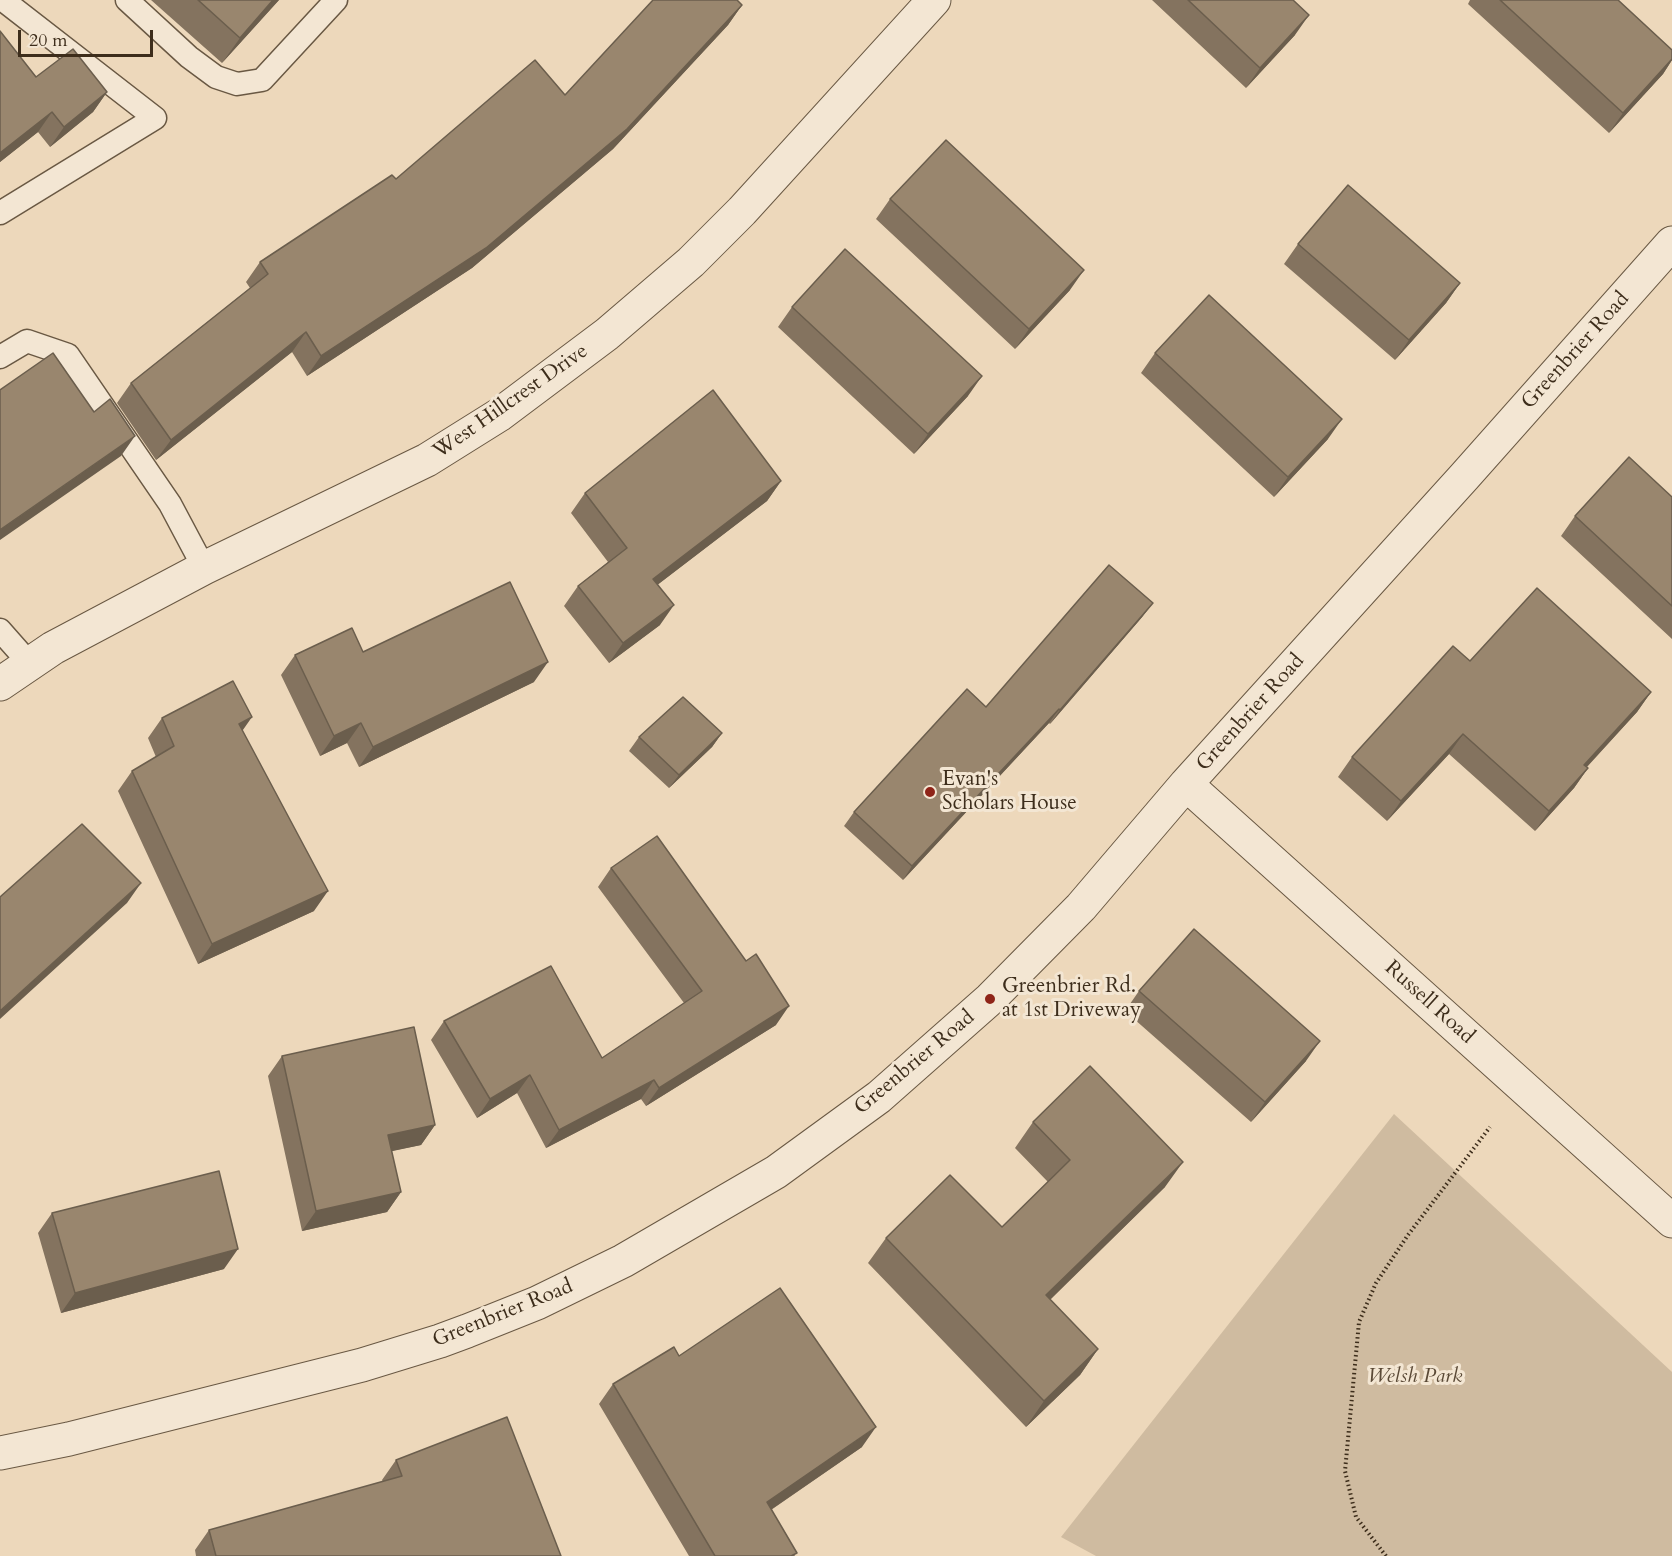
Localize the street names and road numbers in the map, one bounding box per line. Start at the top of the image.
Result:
street label: Greenbrier Road [1517,287,1635,415]
street label: West Hillcrest Drive [429,339,593,465]
street label: Greenbrier Road [1192,649,1310,777]
street label: Russell Road [1379,956,1479,1050]
street label: Greenbrier Road [850,1005,980,1121]
street label: Greenbrier Road [429,1274,577,1354]

